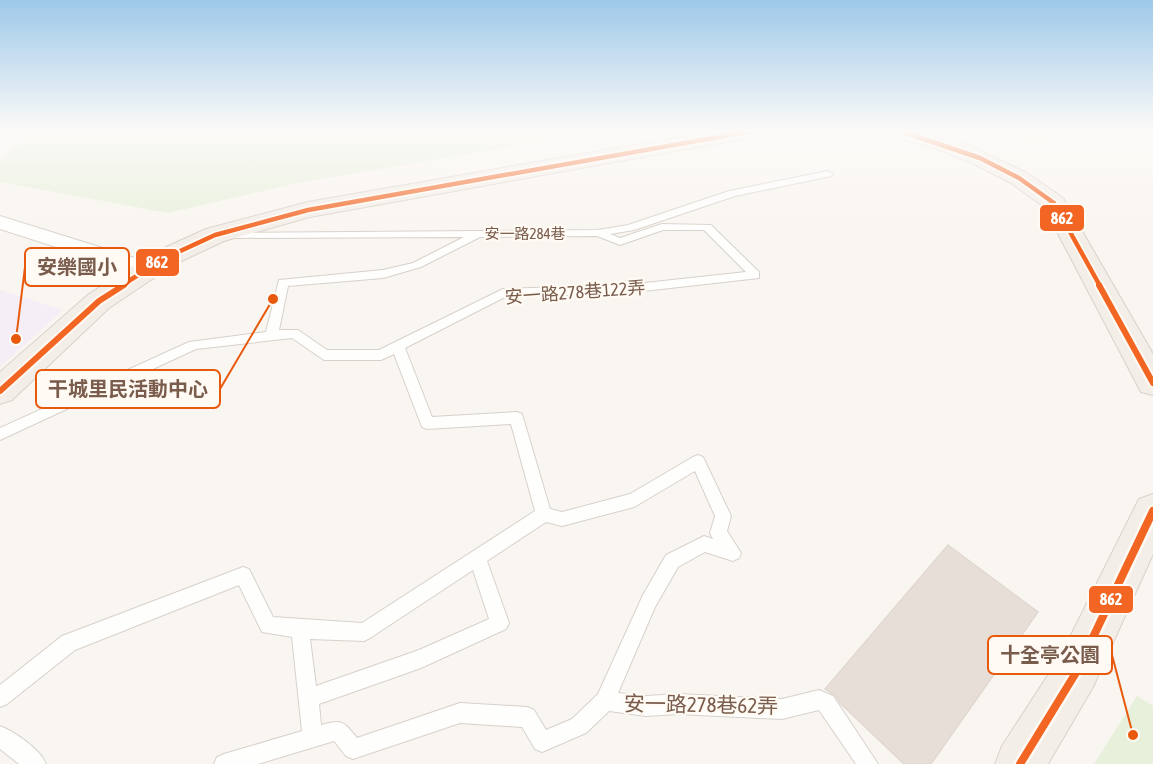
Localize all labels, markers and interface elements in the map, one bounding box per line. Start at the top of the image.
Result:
line badge: 862 [1039,204,1085,232]
text: 862 [1051,209,1073,227]
street label: 安一路284巷 [484,225,566,242]
callout: 安樂國小 [25,248,129,286]
line badge: 862 [135,248,180,277]
text: 862 [146,253,168,271]
text: 安樂國小 [37,255,117,278]
street label: 安一路278巷122弄 [504,277,646,307]
callout: 干城里民活動中心 [36,370,220,408]
text: 干城里民活動中心 [48,377,208,400]
line badge: 862 [1088,585,1134,614]
text: 862 [1100,590,1122,608]
callout: 十全亭公園 [988,636,1112,674]
text: 十全亭公園 [1000,643,1100,666]
street label: 安一路278巷62弄 [624,691,778,717]

